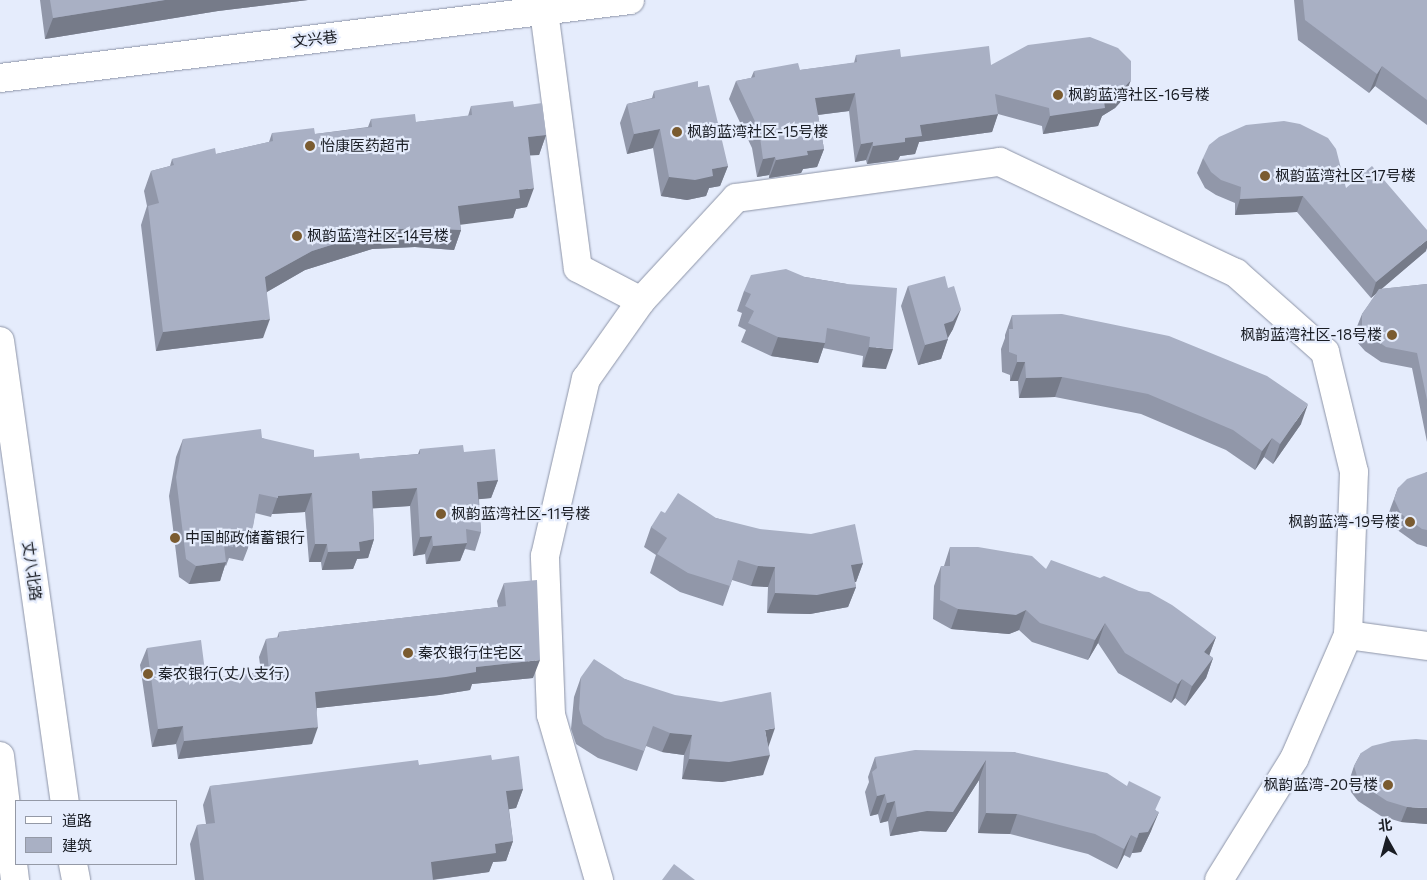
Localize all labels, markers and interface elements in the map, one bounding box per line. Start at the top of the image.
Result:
street label: 文兴巷 [292,27,338,51]
place label: 枫韵蓝湾社区-16号楼 [1068,86,1210,104]
marker: 枫韵蓝湾社区-16号楼 [1052,89,1064,101]
place label: 枫韵蓝湾社区-15号楼 [687,123,828,141]
marker: 枫韵蓝湾社区-15号楼 [671,126,683,138]
place label: 怡康医药超市 [320,137,410,155]
marker: 怡康医药超市 [304,140,316,152]
place label: 枫韵蓝湾社区-17号楼 [1275,167,1416,185]
marker: 枫韵蓝湾社区-17号楼 [1259,170,1271,182]
place label: 枫韵蓝湾社区-14号楼 [307,227,449,245]
marker: 枫韵蓝湾社区-14号楼 [291,230,303,242]
place label: 枫韵蓝湾社区-18号楼 [1240,326,1382,344]
marker: 枫韵蓝湾社区-18号楼 [1386,329,1398,341]
place label: 枫韵蓝湾社区-11号楼 [451,505,590,523]
marker: 枫韵蓝湾社区-11号楼 [435,508,447,520]
place label: 枫韵蓝湾-19号楼 [1288,513,1400,531]
marker: 枫韵蓝湾-19号楼 [1404,516,1416,528]
place label: 中国邮政储蓄银行 [185,529,305,547]
marker: 中国邮政储蓄银行 [169,532,181,544]
street label: 丈八北路 [19,540,45,602]
place label: 秦农银行住宅区 [418,644,523,662]
marker: 秦农银行住宅区 [402,647,414,659]
place label: 秦农银行(丈八支行) [158,665,290,683]
marker: 秦农银行(丈八支行) [142,668,154,680]
place label: 枫韵蓝湾-20号楼 [1264,776,1378,794]
marker: 枫韵蓝湾-20号楼 [1382,779,1394,791]
legend [15,800,178,865]
text: 道路 [62,811,92,829]
north arrow [1362,815,1412,865]
text: 北 [1377,815,1393,834]
text: 建筑 [62,836,92,854]

